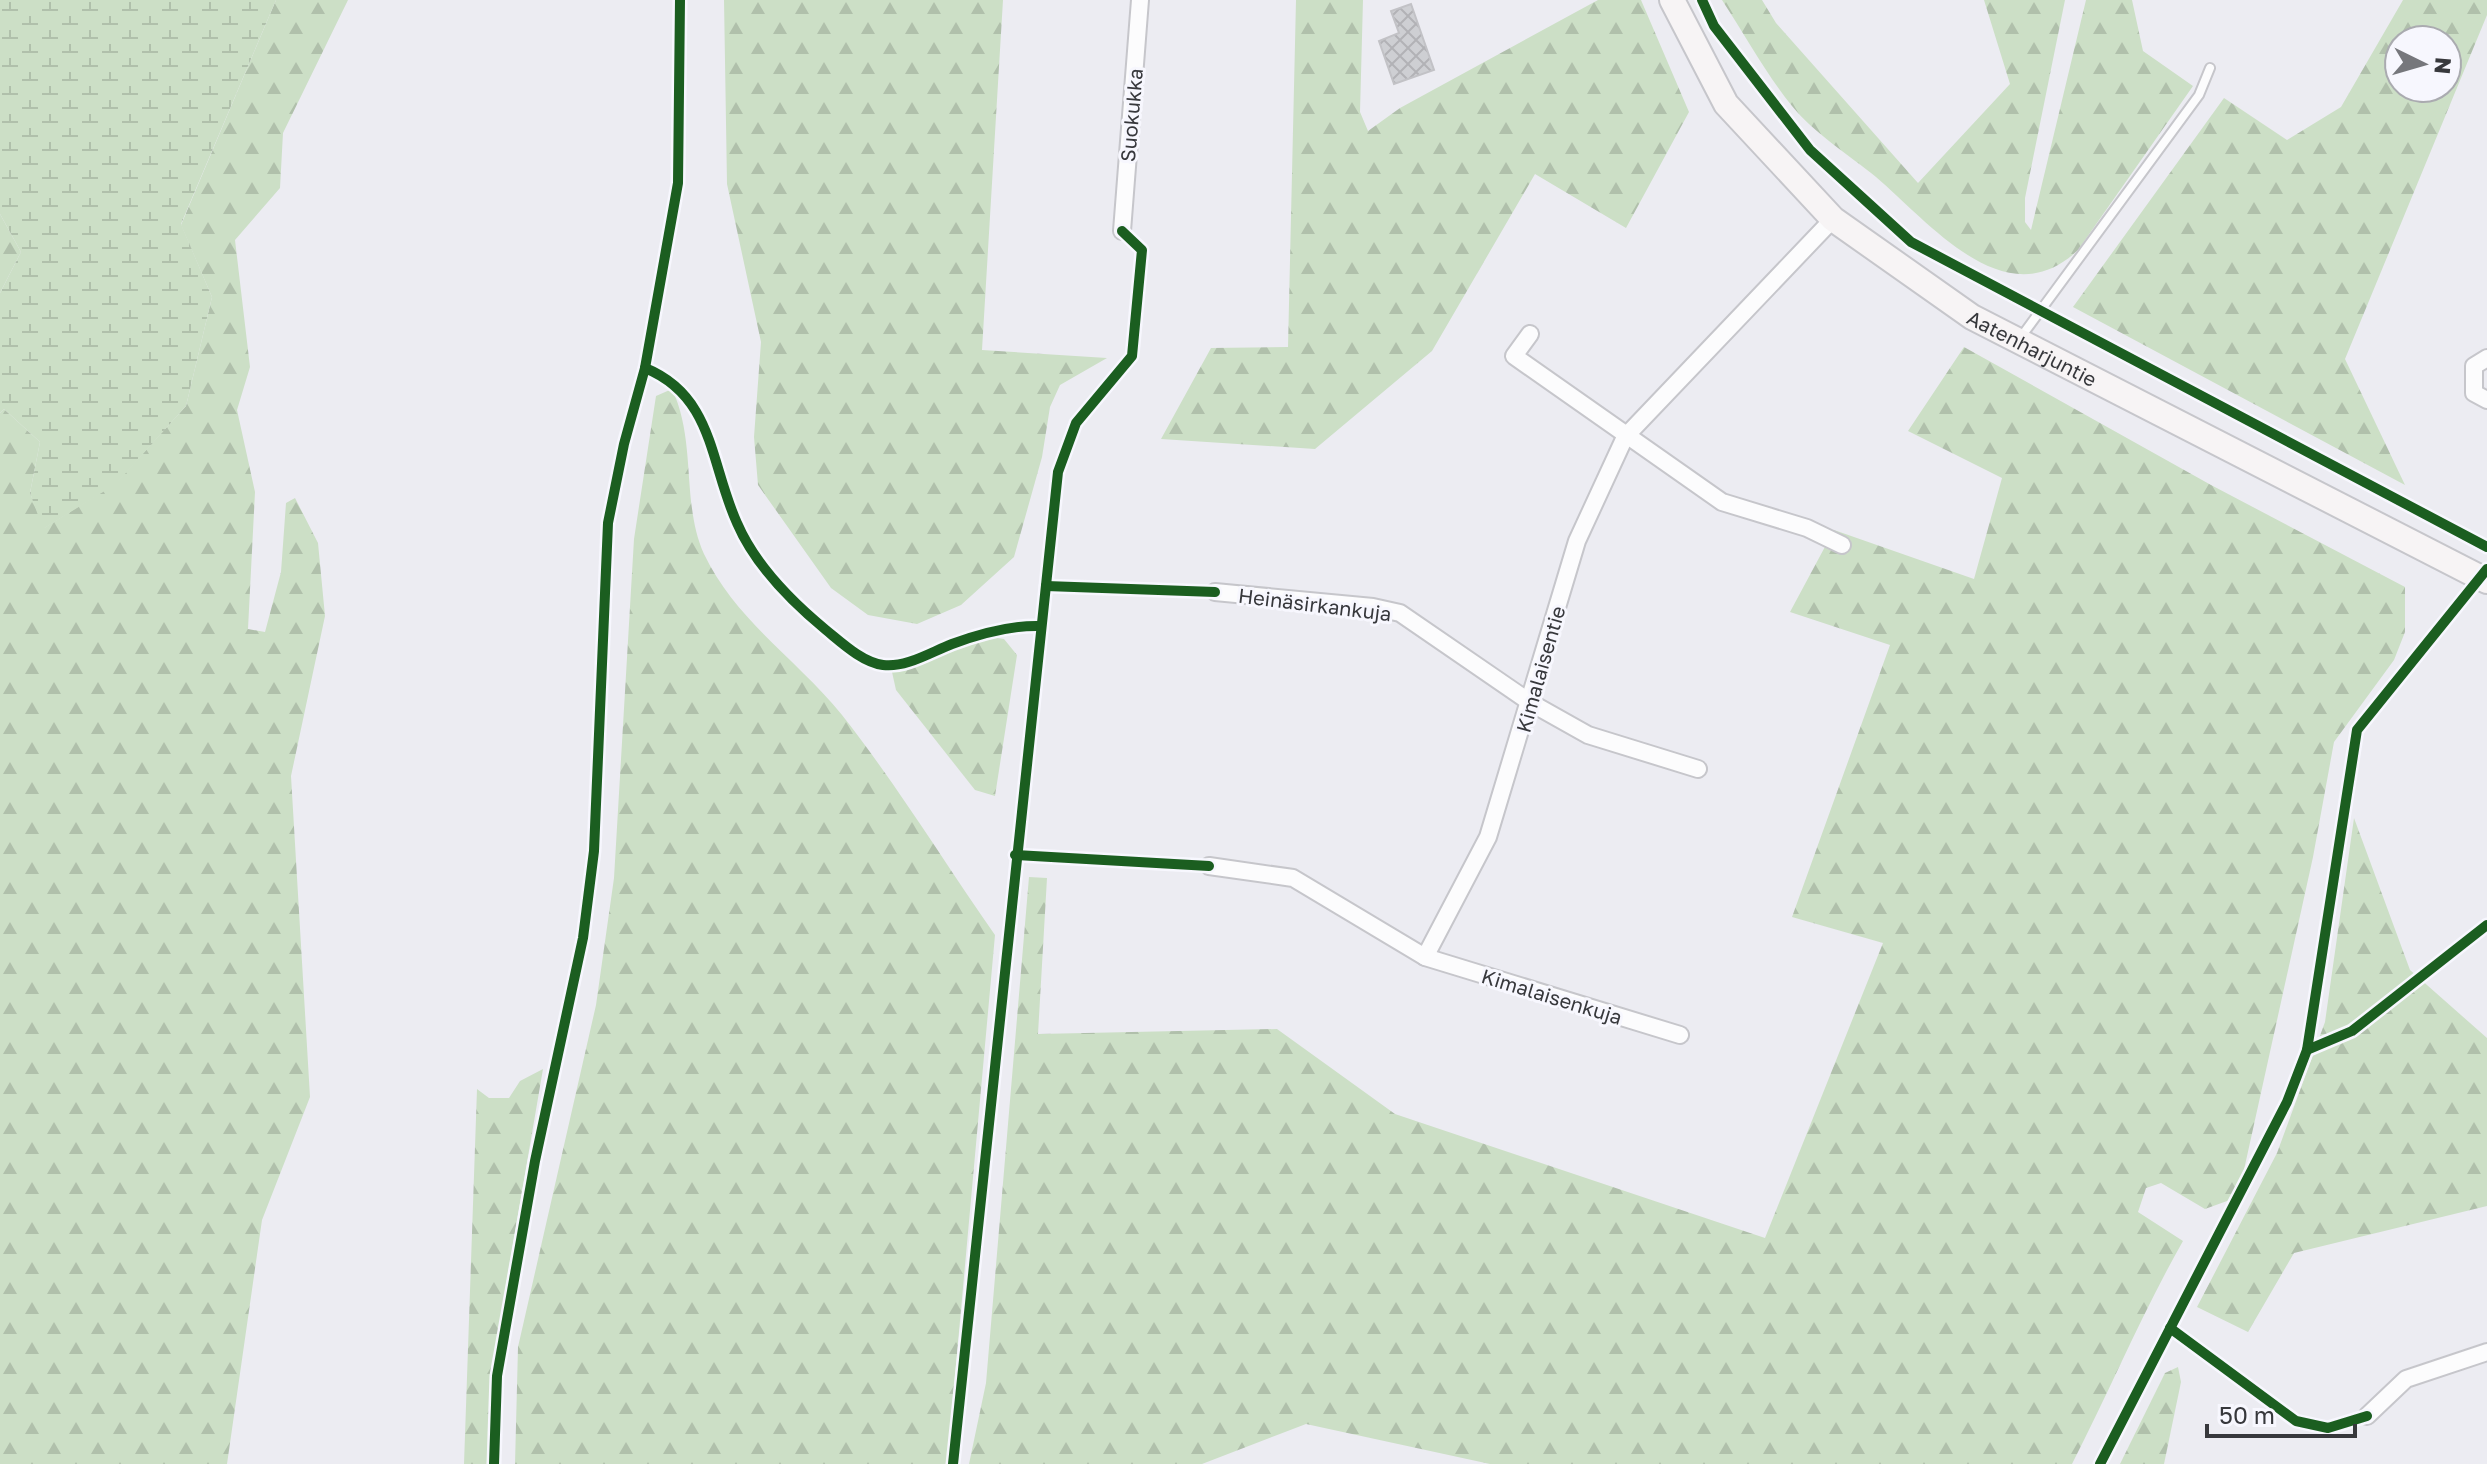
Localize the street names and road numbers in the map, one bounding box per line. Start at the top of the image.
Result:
street label: Suokukka [1115,67,1147,163]
street label: Aatenharjuntie [1963,305,2101,391]
street label: Heinäsirkankuja [1237,583,1393,625]
street label: Kimalaisentie [1510,603,1570,735]
street label: Kimalaisenkuja [1479,963,1625,1029]

